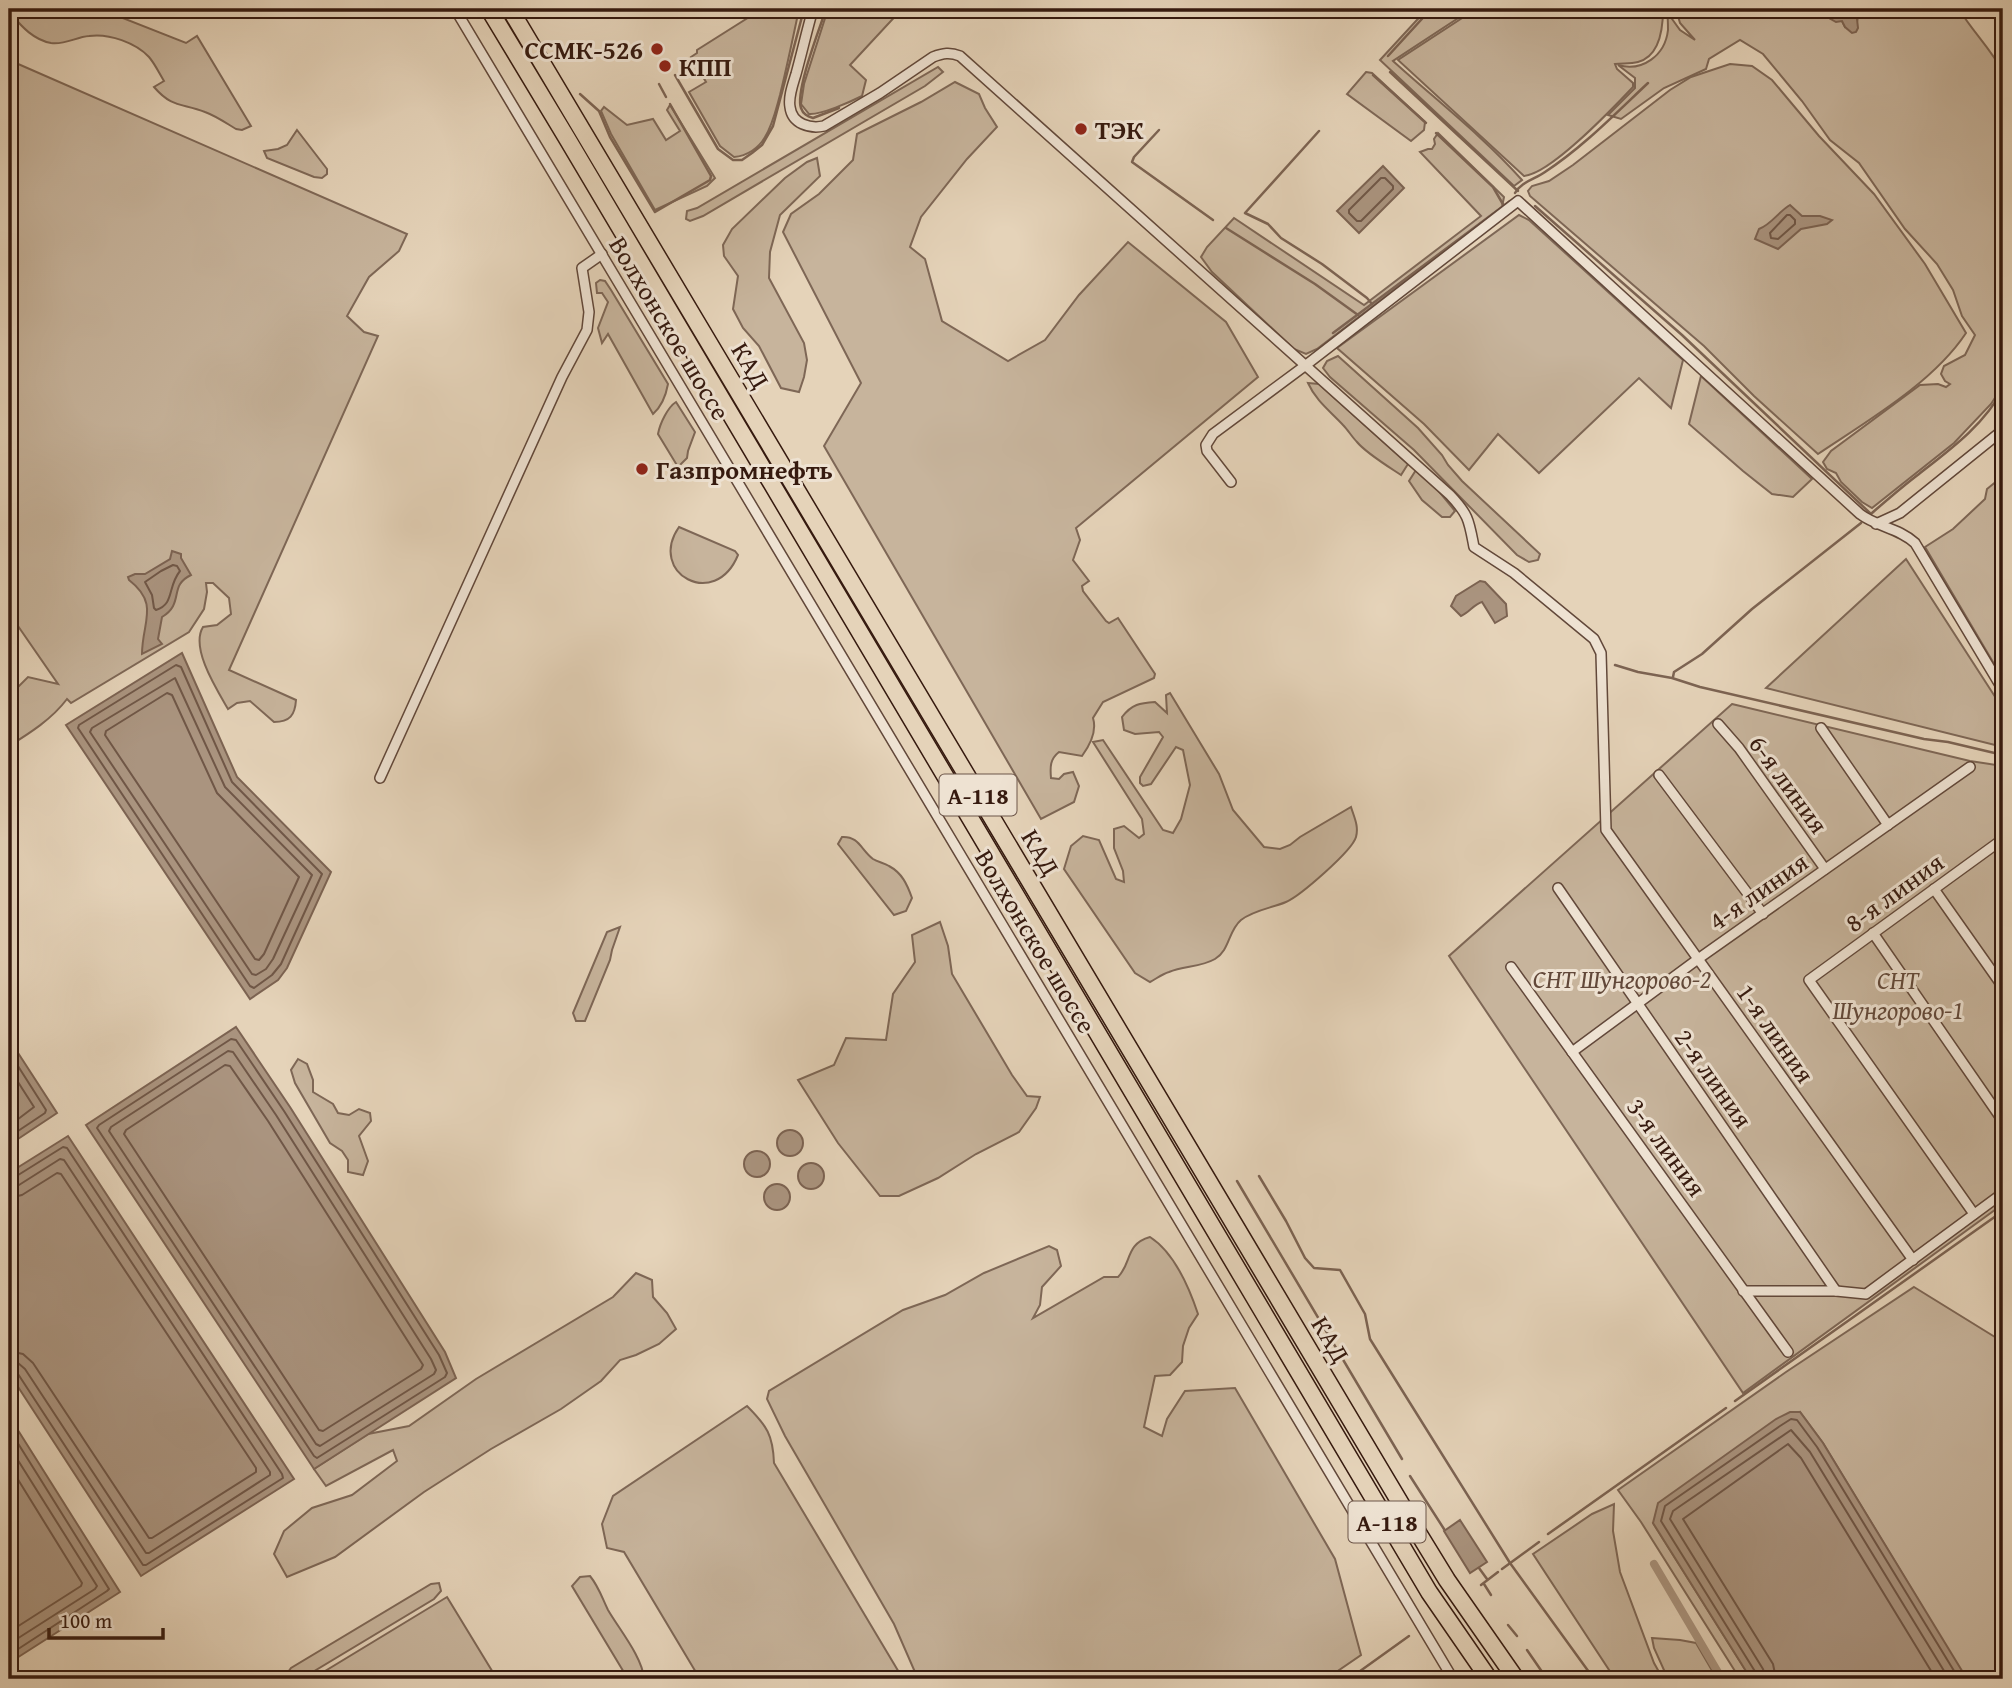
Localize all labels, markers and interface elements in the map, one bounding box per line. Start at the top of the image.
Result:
place label: ССМК-526 [525,30,643,69]
marker: ССМК-526 [649,41,665,57]
place label: КПП [679,47,731,86]
marker: КПП [657,58,673,74]
place label: ТЭК [1095,110,1144,149]
marker: ТЭК [1073,121,1089,137]
street label: Волхонское шоссе [600,229,740,427]
street label: КАД [722,334,780,396]
place label: Газпромнефть [656,450,833,489]
marker: Газпромнефть [634,461,650,477]
street label: 6-я линия [1740,726,1838,842]
road number: А-118 [940,774,1016,816]
street label: КАД [1012,821,1070,883]
street label: Волхонское шоссе [966,842,1106,1040]
street label: 4-я линия [1700,842,1816,940]
street label: 8-я линия [1836,843,1952,941]
park label: СНТ Шунгорово-2 [1533,959,1711,998]
park label: СНТ Шунгорово-1 [1832,960,1964,1029]
street label: 1-я линия [1727,975,1825,1091]
street label: 2-я линия [1665,1020,1763,1136]
street label: 3-я линия [1618,1089,1716,1205]
street label: КАД [1302,1308,1360,1370]
road number: А-118 [1348,1502,1426,1542]
scale bar [49,1597,163,1641]
text: 100 m [60,1605,112,1636]

